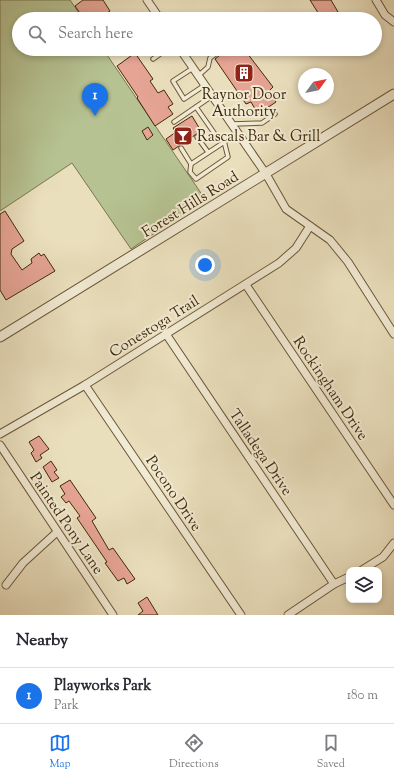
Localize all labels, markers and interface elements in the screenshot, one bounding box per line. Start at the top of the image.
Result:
search box [12,12,382,56]
icon: search [26,23,48,45]
text: Search here [58,24,133,45]
building icon: Raynor Door Authority [233,62,255,84]
north arrow [298,68,334,104]
pin: 1 [82,83,108,116]
place label: Raynor Door Authority [202,85,287,123]
bar icon: Rascals Bar & Grill [172,125,194,147]
place label: Rascals Bar & Grill [197,127,320,148]
street label: Forest Hills Road [138,167,244,243]
your location [195,255,215,275]
street label: Conestoga Trail [106,291,204,363]
street label: Rockingham Drive [287,333,372,445]
street label: Talladega Drive [223,405,296,500]
street label: Pocono Drive [140,452,206,536]
street label: Painted Pony Lane [24,469,108,579]
map controls [346,567,382,603]
button: layers [346,567,382,603]
text: Nearby [16,629,68,653]
text: Playworks Park [54,676,151,697]
text: 1 [27,687,31,705]
text: 180 m [347,687,378,705]
text: Park [54,697,79,715]
tab: Map [49,732,71,772]
tab: Directions [169,732,219,772]
tab: Saved [317,732,345,772]

